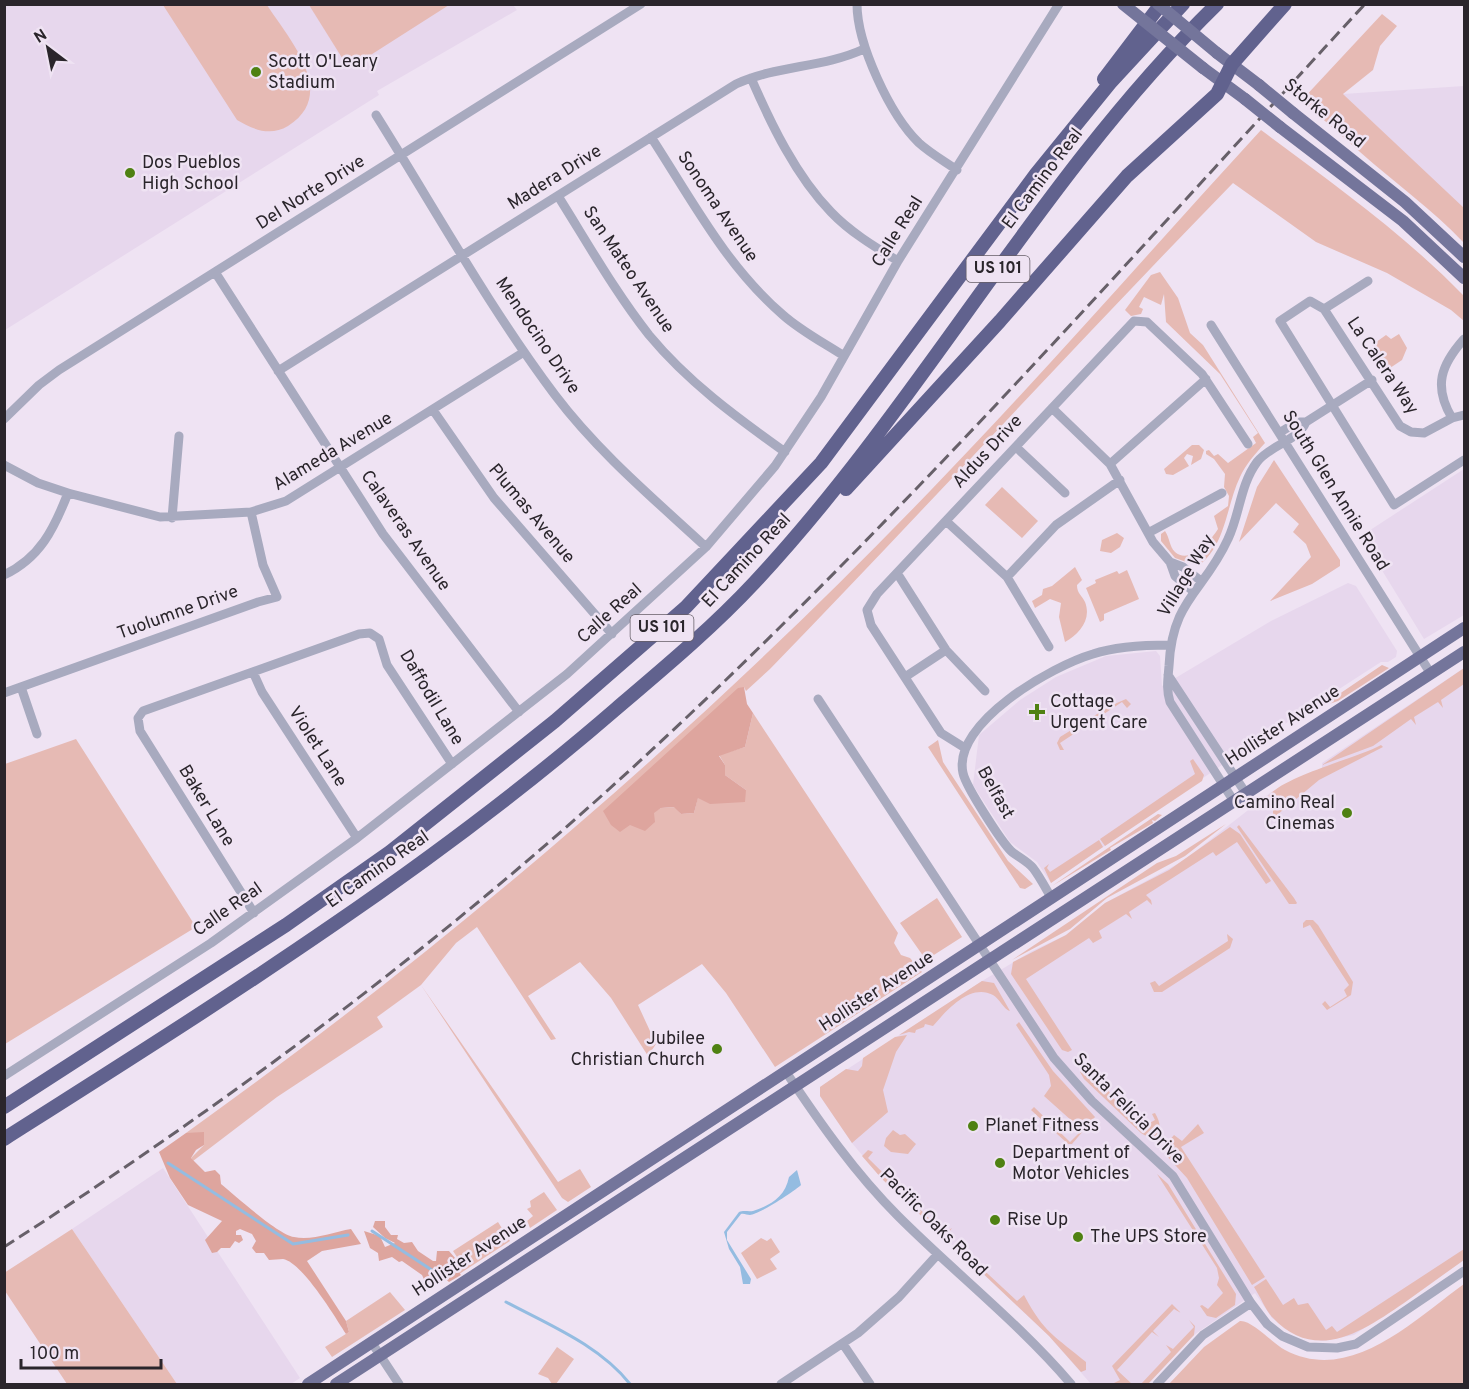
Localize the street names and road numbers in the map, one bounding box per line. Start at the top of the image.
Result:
street label: Storke Road [1278,74,1370,154]
street label: El Camino Real [997,124,1089,234]
street label: Madera Drive [504,140,606,216]
street label: Sonoma Avenue [671,147,763,267]
street label: Del Norte Drive [252,150,370,236]
street label: Calle Real [867,192,929,272]
street label: San Mateo Avenue [577,202,679,338]
road number: US 101 [966,256,1030,282]
street label: Mendocino Drive [489,273,585,399]
street label: La Calera Way [1341,313,1423,419]
street label: South Glen Annie Road [1276,406,1394,576]
street label: Alameda Avenue [269,407,397,497]
street label: Aldus Drive [948,410,1028,494]
street label: Plumas Avenue [483,459,579,569]
street label: Calaveras Avenue [355,466,455,596]
street label: El Camino Real [697,509,797,613]
street label: Village Way [1153,530,1221,622]
street label: Calle Real [573,579,647,649]
street label: Tuolumne Drive [114,580,242,646]
road number: US 101 [630,615,694,641]
street label: Daffodil Lane [393,646,469,750]
street label: Hollister Avenue [1221,680,1345,772]
street label: Violet Lane [282,702,352,792]
street label: Baker Lane [173,761,239,851]
street label: Belfast [971,763,1019,823]
street label: El Camino Real [322,826,434,914]
street label: Calle Real [189,878,267,942]
street label: Hollister Avenue [815,946,939,1038]
street label: Santa Felicia Drive [1067,1048,1189,1170]
street label: Pacific Oaks Road [874,1164,992,1282]
street label: Hollister Avenue [408,1211,532,1303]

